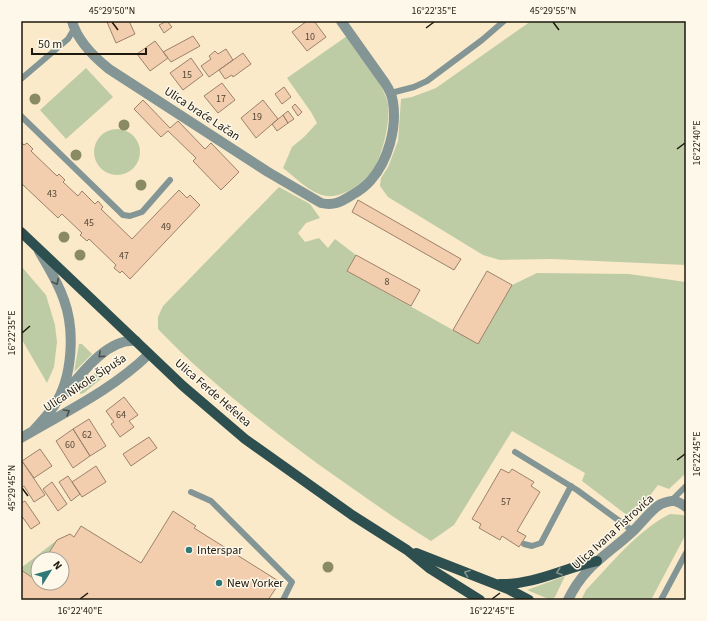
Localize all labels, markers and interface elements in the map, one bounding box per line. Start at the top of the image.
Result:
text: 45°29'50"N [89,4,135,18]
text: 16°22'35"E [411,4,457,18]
text: 45°29'55"N [530,4,576,18]
scale bar [32,30,146,56]
house number: 10 [305,30,315,44]
text: 50 m [38,36,62,53]
house number: 15 [182,68,192,82]
street label: Ulica braće Lačan [161,83,243,145]
house number: 17 [216,92,226,106]
house number: 19 [252,110,262,124]
text: 16°22'40"E [690,120,704,166]
house number: 43 [47,187,57,201]
house number: 45 [84,216,94,230]
house number: 49 [161,220,171,234]
house number: 47 [119,249,129,263]
house number: 8 [385,275,390,289]
one-way arrow [51,277,59,285]
text: 16°22'35"E [5,310,19,356]
street label: Ulica Nikole Šipuša [40,350,130,416]
one-way arrow [98,350,106,357]
street label: Ulica Ferde Hefelea [171,355,255,431]
house number: 64 [116,408,126,422]
one-way arrow [63,410,70,417]
house number: 62 [82,428,92,442]
text: 16°22'45"E [690,431,704,477]
house number: 60 [65,438,75,452]
text: 45°29'45"N [5,465,19,511]
street label: Ulica Ivana Fistrovića [568,490,658,574]
house number: 57 [501,495,511,509]
place label: Interspar [197,542,243,559]
marker: Interspar [184,545,194,555]
north arrow [30,551,70,591]
text: N [49,558,66,573]
one-way arrow [556,567,563,575]
one-way arrow [464,570,471,578]
place label: New Yorker [227,575,284,592]
marker: New Yorker [214,578,224,588]
text: 16°22'40"E [57,604,103,618]
text: 16°22'45"E [469,604,515,618]

